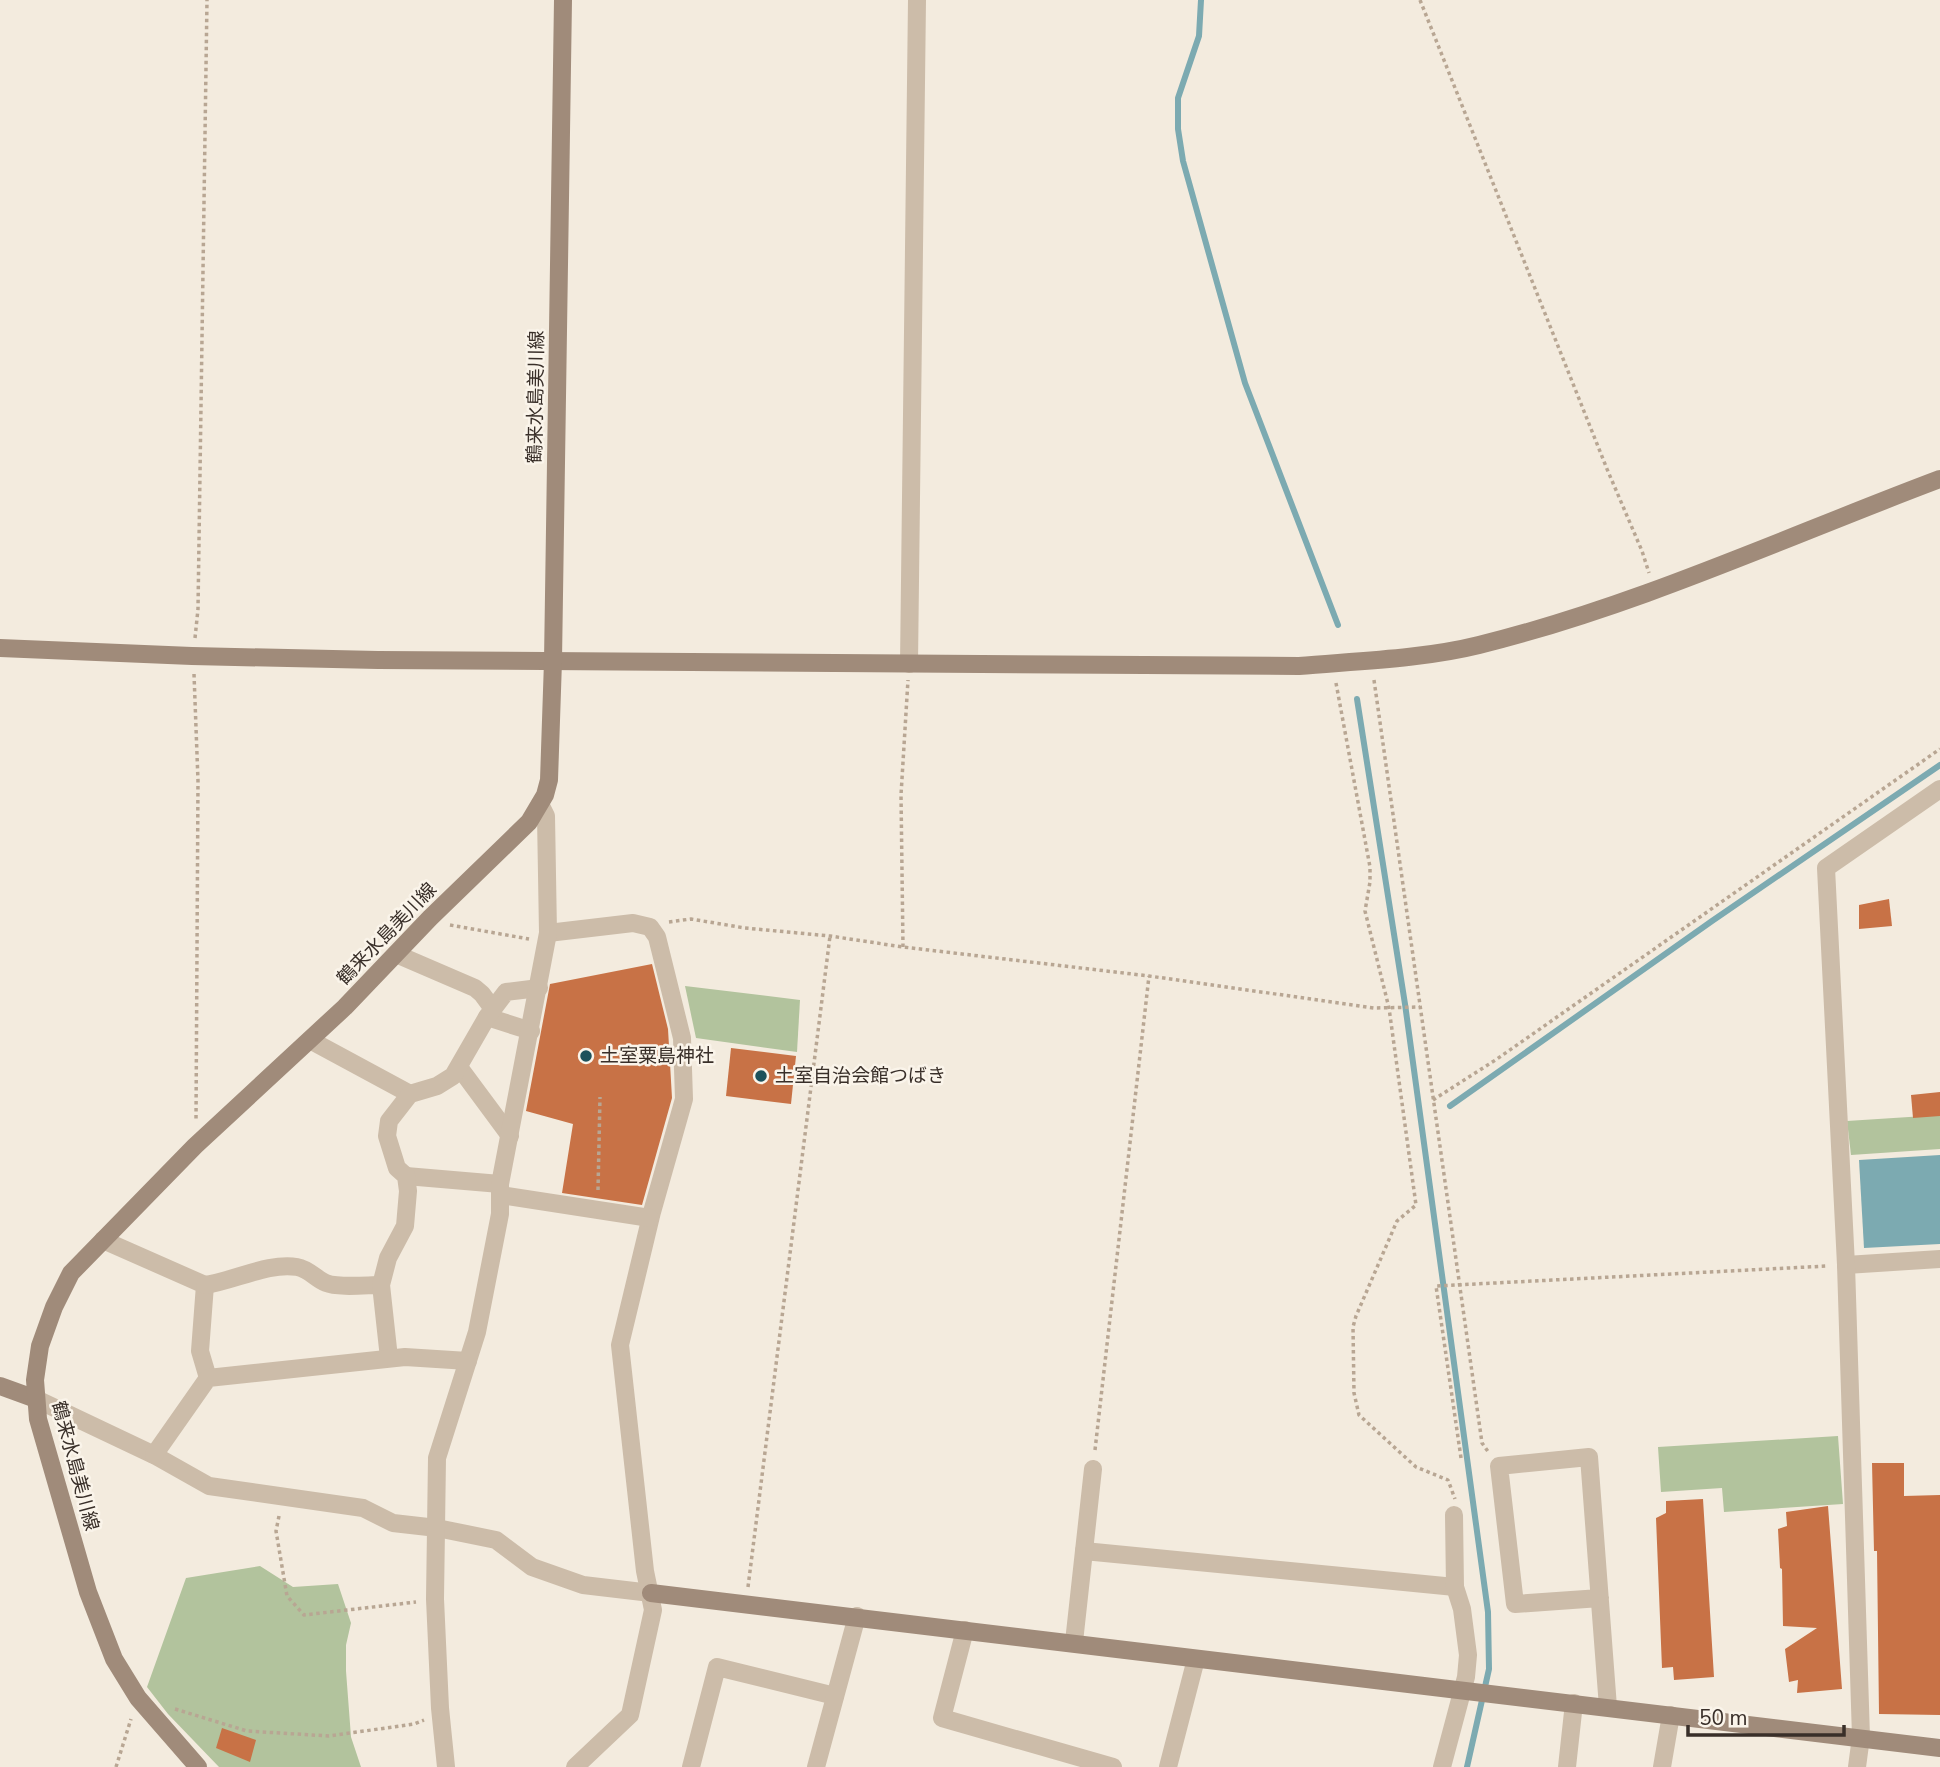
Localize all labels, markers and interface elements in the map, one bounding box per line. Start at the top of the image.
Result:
street label: 鶴来水島美川線 [522,330,550,464]
street label: 鶴来水島美川線 [331,877,443,991]
place label: 土室粟島神社 [600,1043,714,1069]
marker: 土室粟島神社 [578,1048,594,1064]
place label: 土室自治会館つばき [775,1063,946,1089]
marker: 土室自治会館つばき [753,1068,769,1084]
street label: 鶴来水島美川線 [45,1398,105,1534]
scale bar [1688,1694,1844,1738]
text: 50 m [1699,1704,1748,1732]

